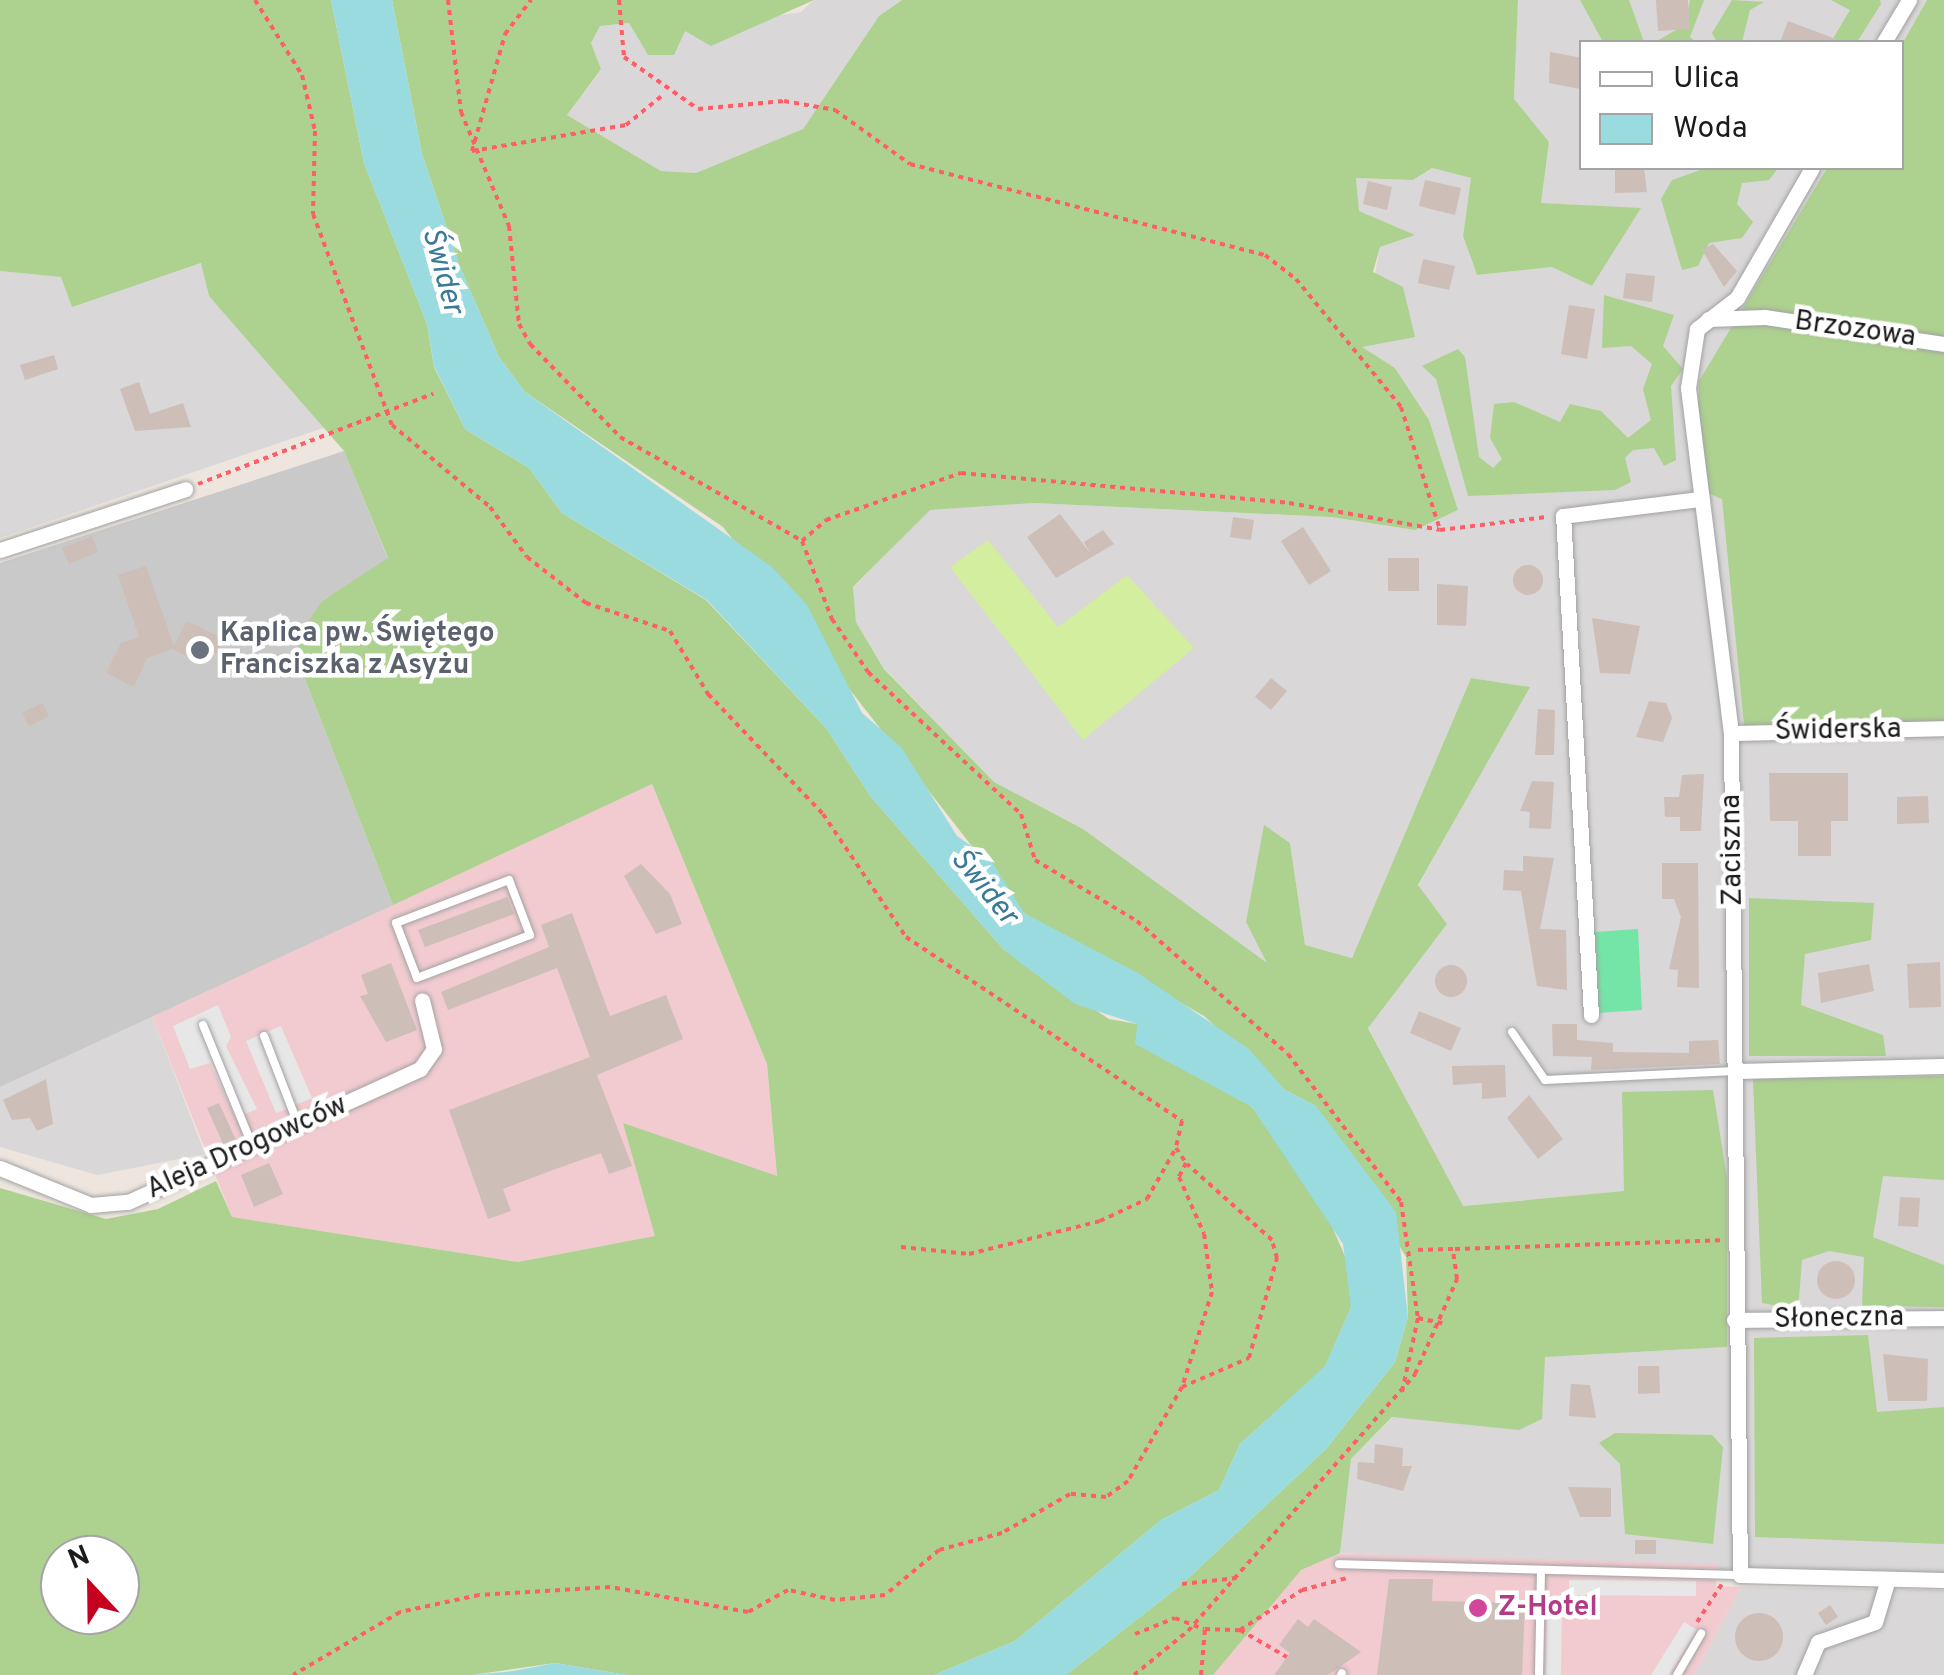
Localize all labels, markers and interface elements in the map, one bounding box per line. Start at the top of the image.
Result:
legend [1579,40,1904,170]
text: Ulica [1673,61,1740,98]
text: Woda [1673,111,1747,148]
water label: Świder [412,224,470,318]
street label: Brzozowa [1792,305,1918,355]
place label: Kaplica pw. Świętego Franciszka z Asyżu [220,617,495,683]
marker: Kaplica pw. Świętego Franciszka z Asyżu [189,639,211,661]
street label: Świderska [1774,713,1902,749]
street label: Zaciszna [1715,794,1751,906]
water label: Świder [941,842,1025,934]
street label: Aleja Drogowców [142,1089,352,1207]
street label: Słoneczna [1774,1301,1904,1337]
north arrow [40,1535,140,1635]
text: N [63,1539,96,1579]
place label: Z-Hotel [1498,1591,1598,1625]
marker: Z-Hotel [1467,1597,1489,1619]

